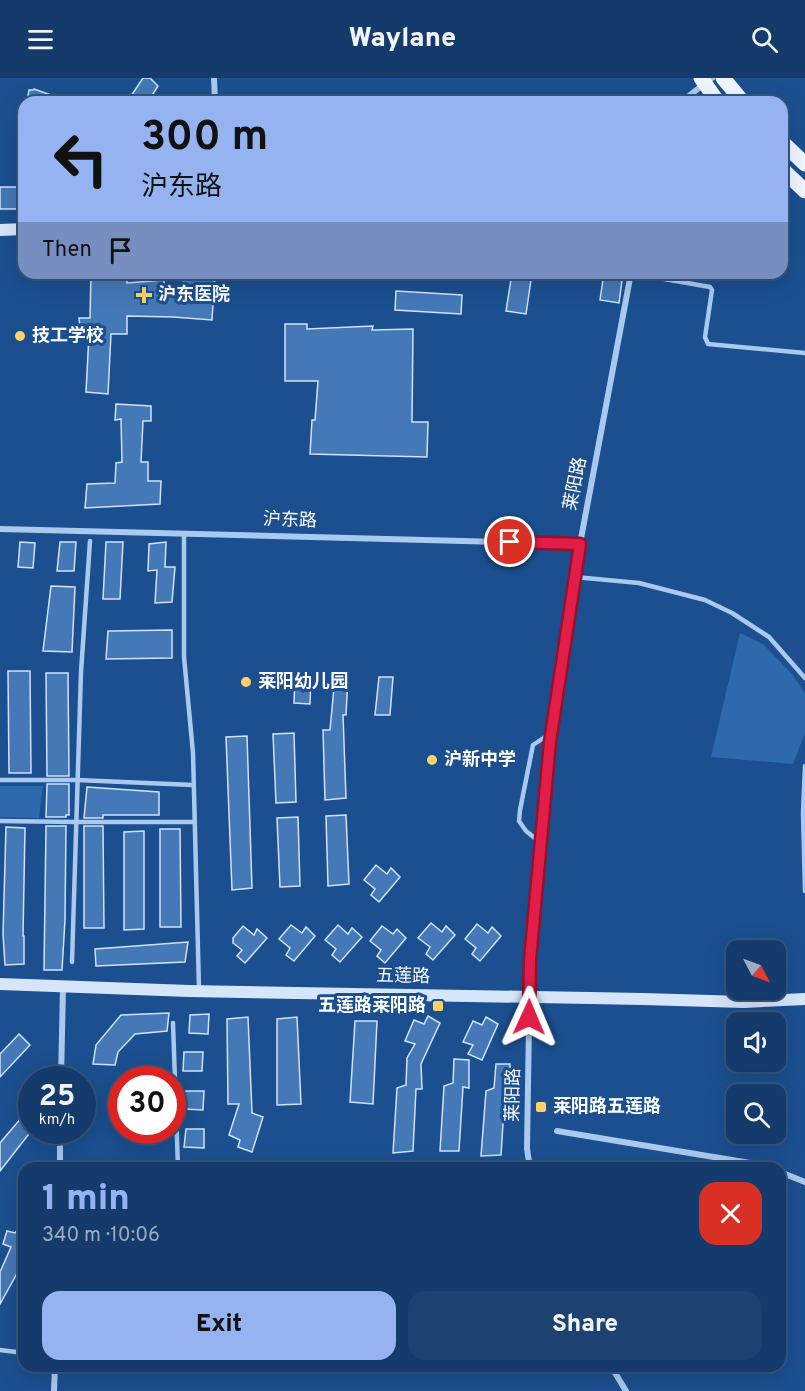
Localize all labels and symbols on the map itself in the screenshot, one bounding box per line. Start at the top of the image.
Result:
place label: 沪东医院 [158,284,230,307]
marker: 沪东医院 [135,286,153,304]
place label: 技工学校 [32,325,104,348]
marker: 技工学校 [13,329,27,343]
street label: 莱阳路 [560,455,592,513]
street label: 沪东路 [263,509,317,533]
pin [484,516,535,567]
place label: 莱阳幼儿园 [258,671,348,694]
marker: 莱阳幼儿园 [239,675,253,689]
place label: 沪新中学 [444,749,516,772]
marker: 沪新中学 [425,753,439,767]
north arrow [726,940,786,1000]
street label: 五莲路 [376,965,430,989]
position arrow [497,985,561,1049]
place label: 五莲路莱阳路 [318,995,426,1018]
marker: 五莲路莱阳路 [431,999,445,1013]
speed limit sign: 30 [108,1066,186,1144]
street label: 莱阳路 [502,1068,526,1122]
place label: 莱阳路五莲路 [553,1096,661,1119]
marker: 莱阳路五莲路 [534,1100,548,1114]

